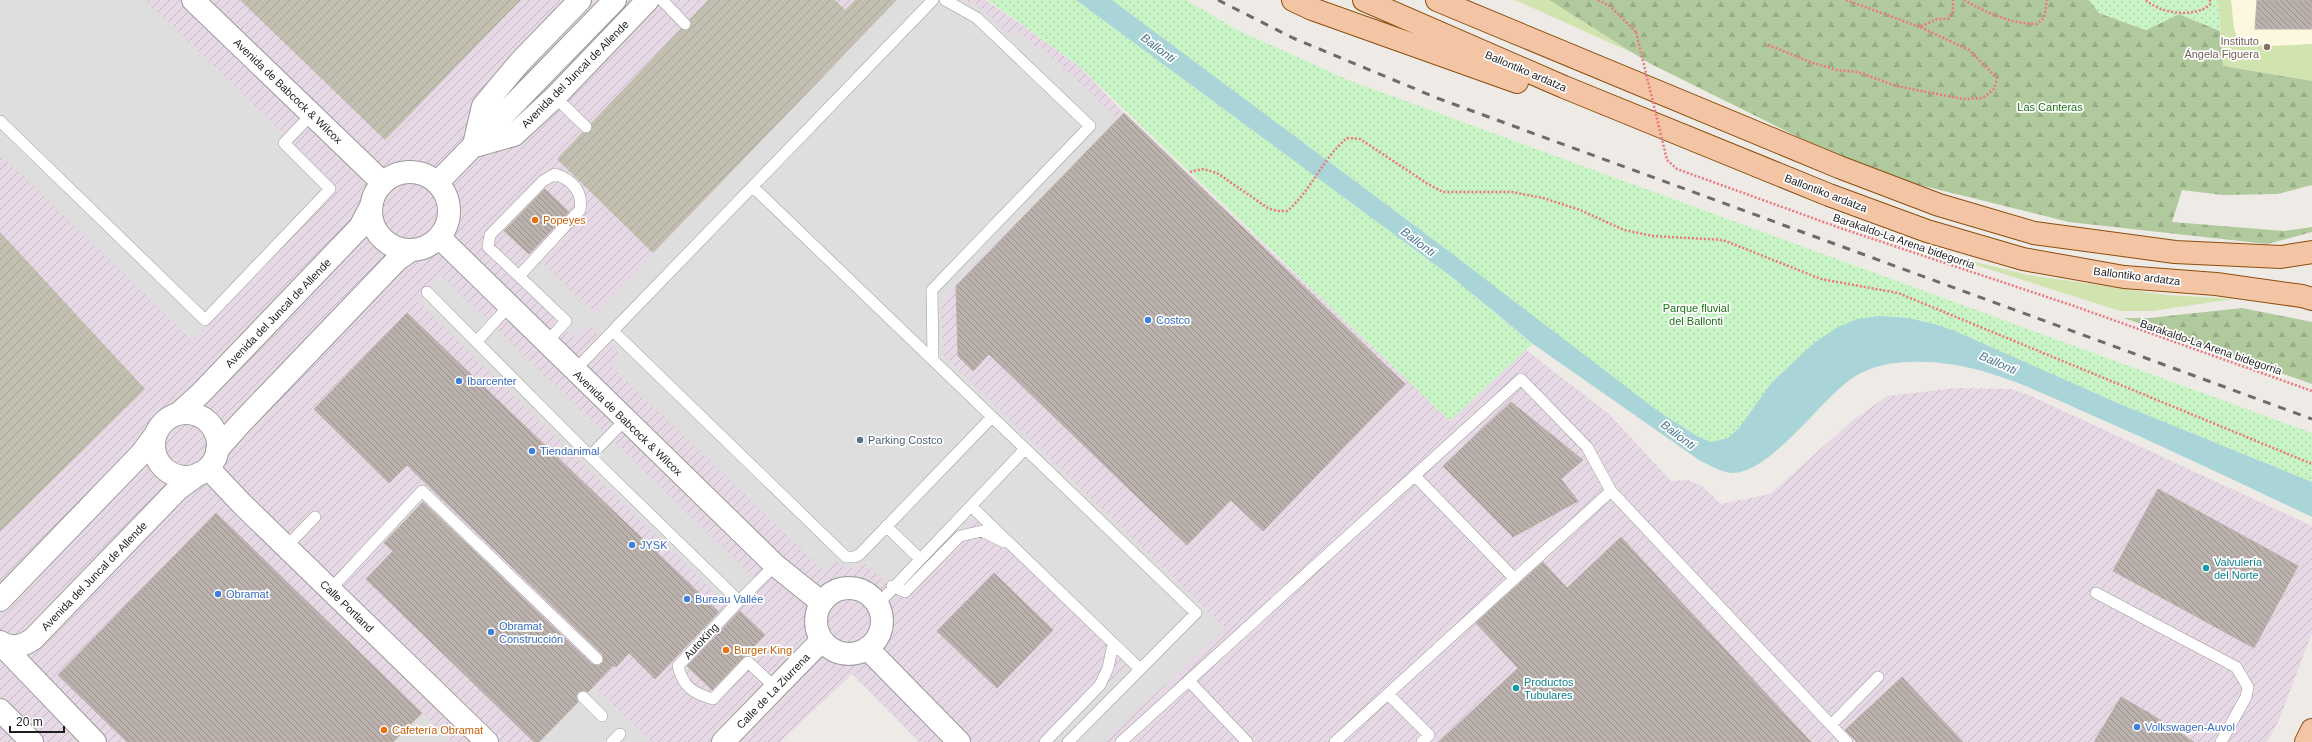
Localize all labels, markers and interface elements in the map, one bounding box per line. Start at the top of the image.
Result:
street label: Avenida del Juncal de Allende [519,18,631,130]
water label: Ballonti [1138,31,1178,66]
place label: Instituto Ángela Figuera [2184,35,2260,60]
street label: Avenida de Babcock & Wilcox [231,36,345,146]
marker: Instituto Ángela Figuera [2262,42,2272,52]
street label: Ballontiko ardatza [1483,48,1569,94]
park label: Las Canteras [2017,101,2083,113]
street label: Ballontiko ardatza [1783,172,1870,215]
street label: Barakaldo-La Arena bidegorria [1832,211,1977,271]
place label: Popeyes [543,214,586,226]
marker: Popeyes [530,215,540,225]
water label: Ballonti [1398,225,1438,260]
street label: Avenida del Juncal de Allende [223,256,333,370]
street label: Ballontiko ardatza [2093,265,2182,287]
park label: Parque fluvial del Ballonti [1663,302,1729,327]
place label: Costco [1156,314,1190,326]
marker: Costco [1143,315,1153,325]
street label: Barakaldo-La Arena bidegorria [2139,317,2284,377]
water label: Ballonti [1977,349,2019,378]
street label: Avenida de Babcock & Wilcox [571,368,685,478]
place label: Ibarcenter [467,375,517,387]
marker: Ibarcenter [454,376,464,386]
water label: Ballonti [1658,418,1698,453]
place label: Parking Costco [868,434,943,446]
marker: Parking Costco [855,435,865,445]
place label: Tiendanimal [540,445,600,457]
marker: Tiendanimal [527,446,537,456]
street label: Avenida del Juncal de Allende [39,519,149,633]
place label: JYSK [640,539,668,551]
marker: JYSK [627,540,637,550]
place label: Valvulería del Norte [2214,556,2263,581]
marker: Valvulería del Norte [2201,563,2211,573]
street label: Calle Portland [318,578,376,634]
place label: Obramat [226,588,269,600]
marker: Obramat [213,589,223,599]
place label: Bureau Vallée [695,593,763,605]
marker: Bureau Vallée [682,594,692,604]
place label: Obramat Construcción [499,620,563,645]
street label: AutoKing [681,621,721,661]
marker: Obramat Construcción [486,627,496,637]
place label: Burger King [734,644,792,656]
marker: Burger King [721,645,731,655]
street label: Calle de La Ziurrena [734,650,813,731]
place label: Productos Tubulares [1524,676,1574,701]
marker: Productos Tubulares [1511,683,1521,693]
scale bar [10,708,64,734]
text: 20 m [16,715,43,729]
place label: Volkswagen-Auvol [2145,721,2235,733]
marker: Volkswagen-Auvol [2132,722,2142,732]
place label: Cafetería Obramat [392,724,483,736]
marker: Cafetería Obramat [379,725,389,735]

